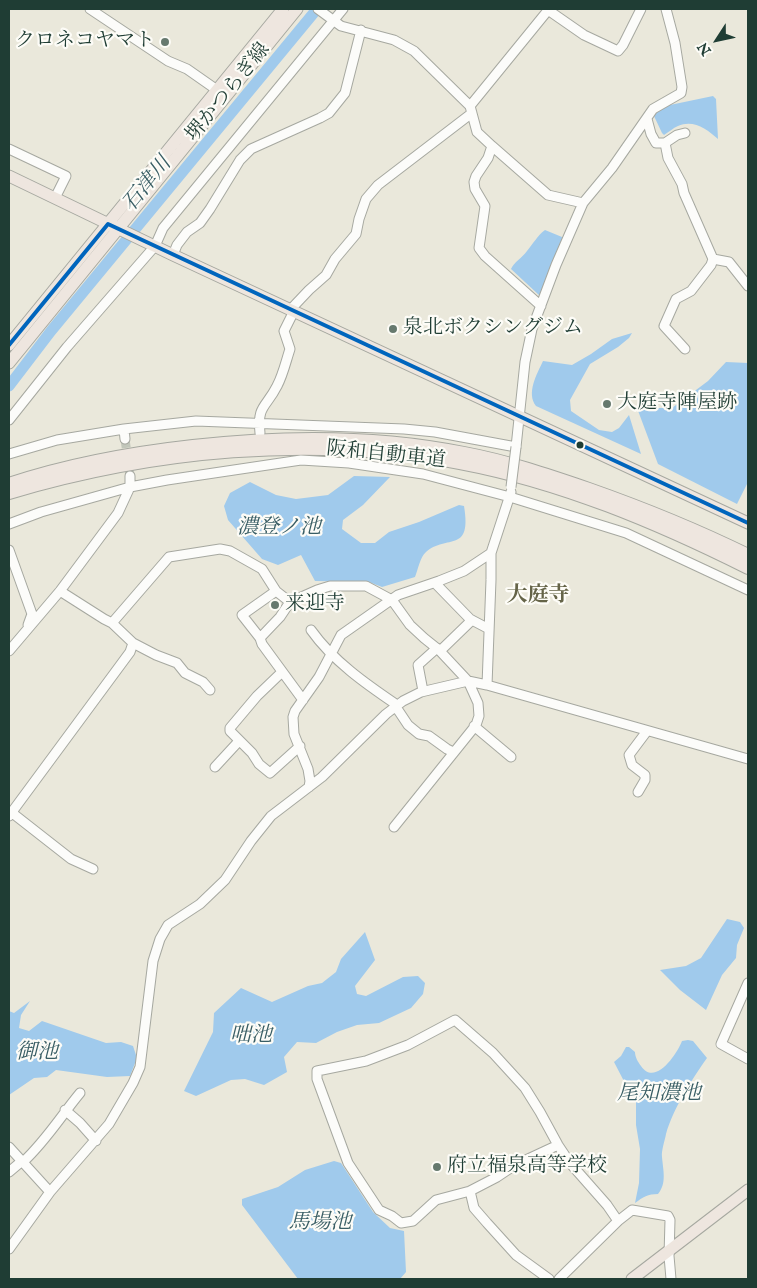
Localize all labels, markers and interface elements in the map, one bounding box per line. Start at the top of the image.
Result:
north arrow [692,15,742,65]
place label: クロネコヤマト [15,30,155,54]
marker: クロネコヤマト [159,36,171,48]
text: N [694,38,716,59]
street label: 堺かつらぎ線 [182,39,276,147]
water label: 石津川 [118,153,178,217]
place label: 泉北ボクシングジム [403,317,583,341]
marker: 泉北ボクシングジム [387,323,399,335]
place label: 大庭寺陣屋跡 [617,392,737,416]
marker: 大庭寺陣屋跡 [601,398,613,410]
street label: 阪和自動車道 [325,438,447,474]
unlabelled marker [575,440,585,450]
water label: 濃登ノ池 [237,516,321,542]
district label: 大庭寺 [507,584,569,610]
place label: 来迎寺 [285,593,345,617]
marker: 来迎寺 [269,599,281,611]
water label: 咄池 [230,1024,272,1050]
water label: 御池 [16,1041,58,1067]
water label: 尾知濃池 [617,1082,701,1108]
place label: 府立福泉高等学校 [447,1155,607,1179]
marker: 府立福泉高等学校 [431,1161,443,1173]
water label: 馬場池 [289,1211,351,1237]

